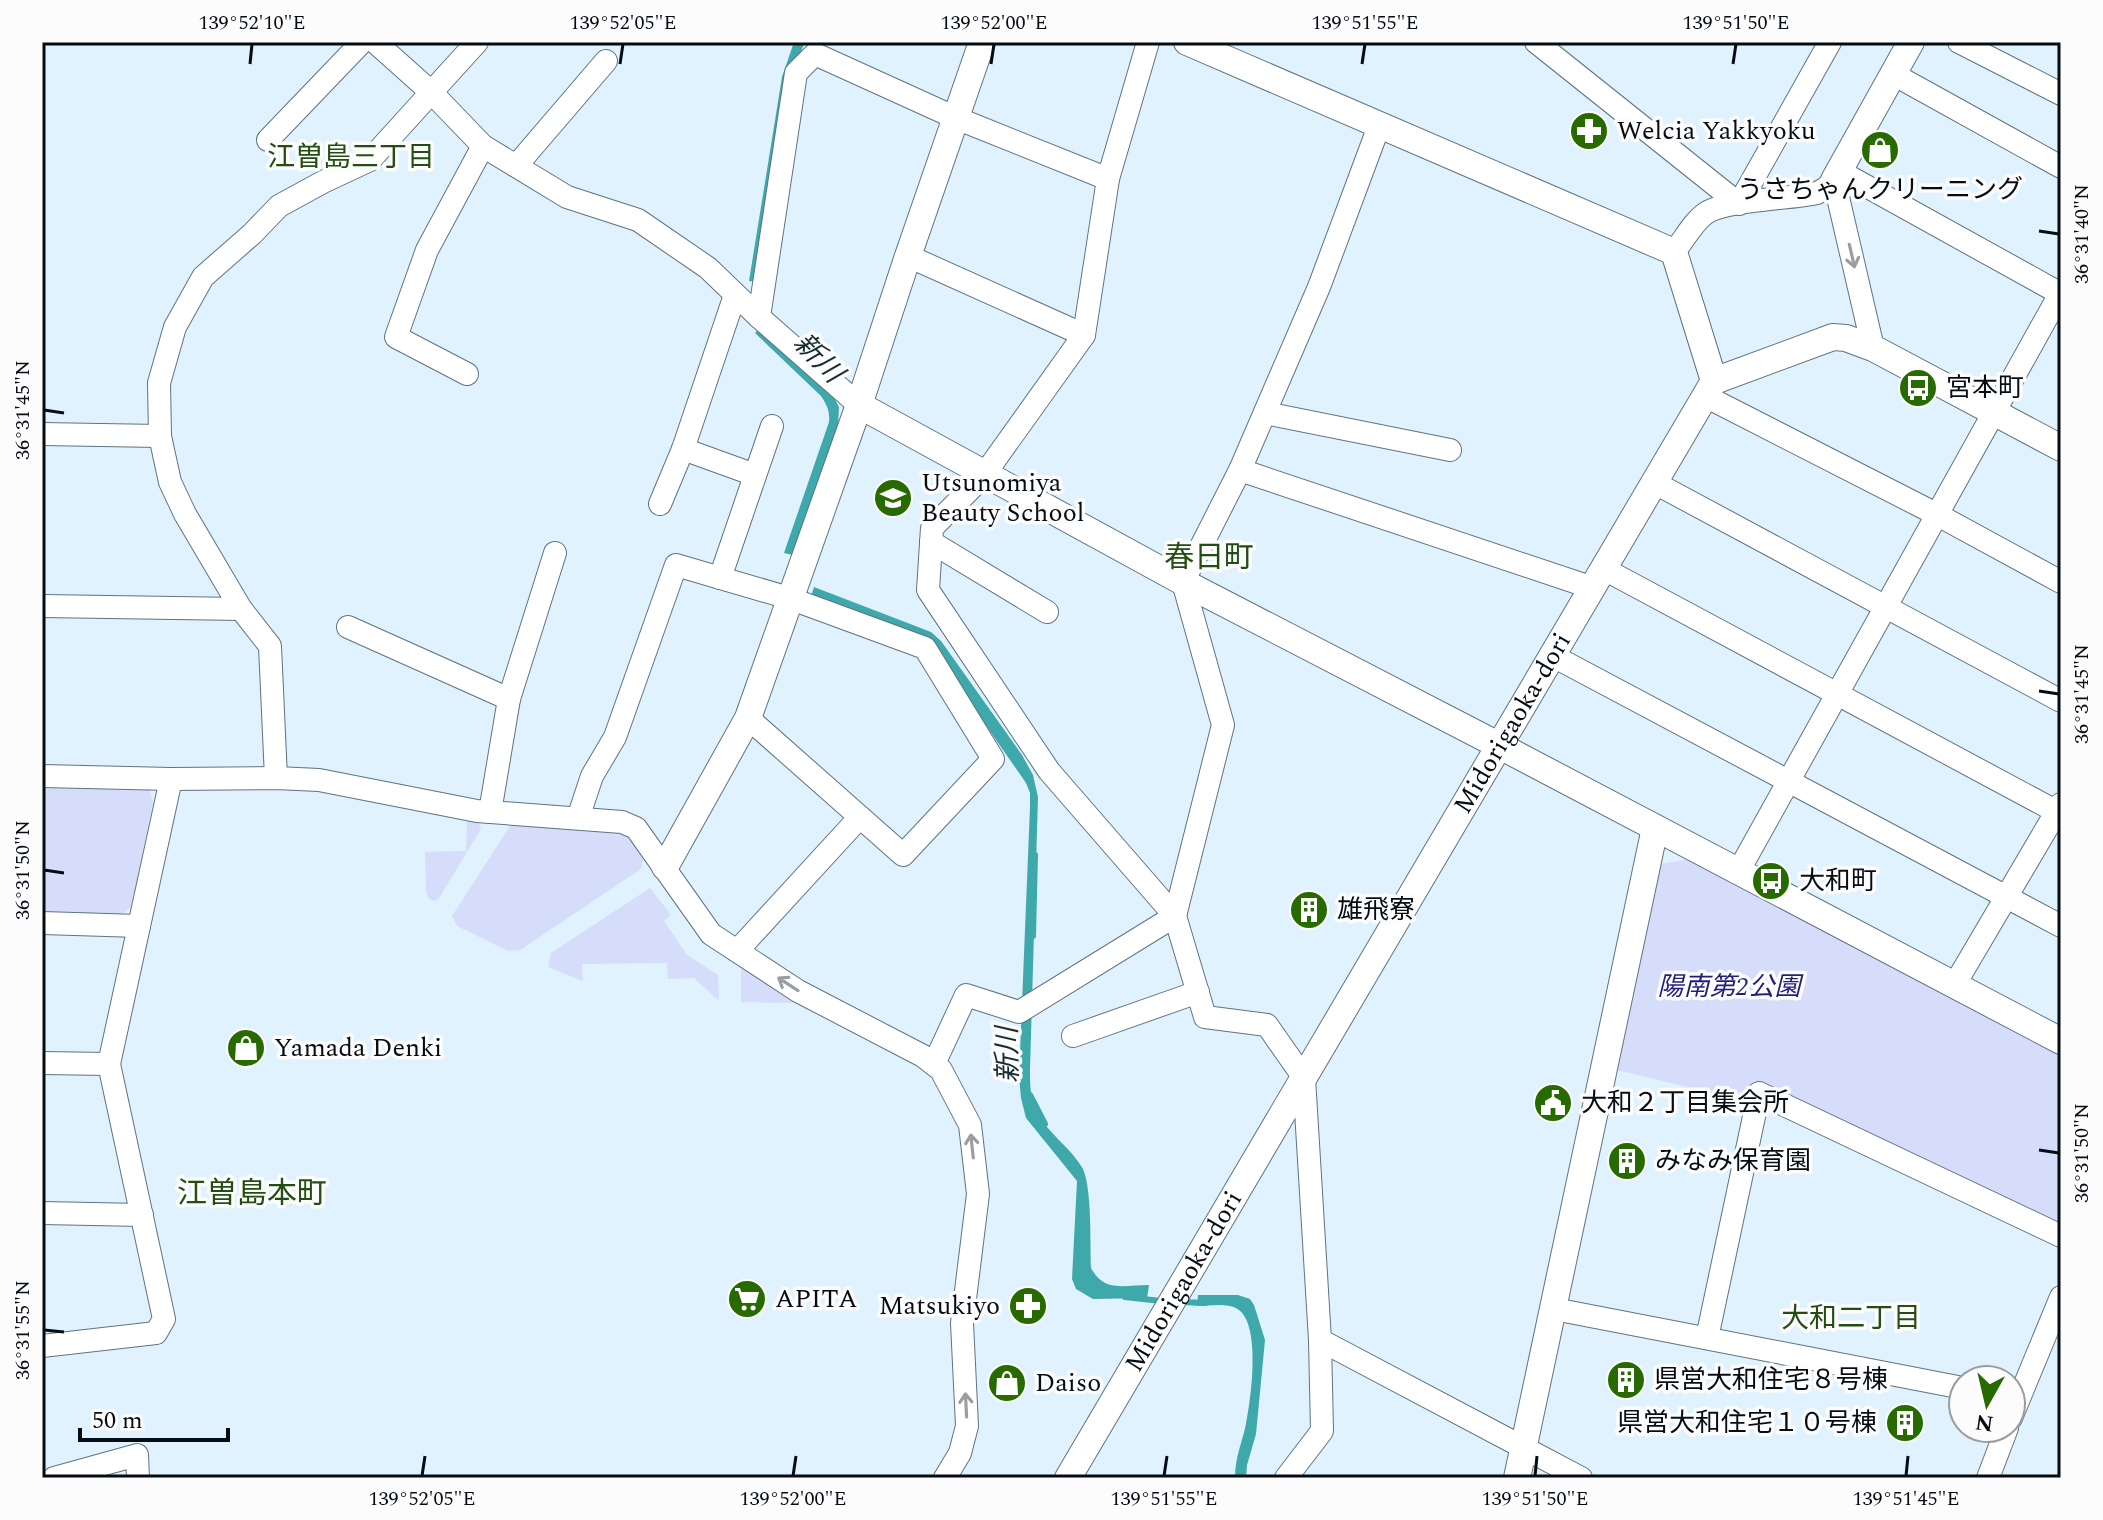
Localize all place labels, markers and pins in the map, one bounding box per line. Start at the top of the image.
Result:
pharmacy icon: Welcia Yakkyoku [1568,110,1610,152]
place label: Welcia Yakkyoku [1617,111,1816,151]
shop icon: うさちゃんクリーニング [1859,129,1901,171]
place label: うさちゃんクリーニング [1737,170,2023,210]
bus stop icon: 宮本町 [1897,367,1939,409]
place label: 宮本町 [1946,368,2024,408]
place label: Utsunomiya Beauty School [921,463,1084,533]
school or university icon: Utsunomiya Beauty School [872,477,914,519]
bus stop icon: 大和町 [1750,860,1792,902]
place label: 大和町 [1799,861,1877,901]
building icon: 雄飛寮 [1288,889,1330,931]
place label: 雄飛寮 [1337,890,1415,930]
shop icon: Yamada Denki [225,1027,267,1069]
place label: Yamada Denki [274,1028,442,1068]
public building icon: 大和２丁目集会所 [1532,1082,1574,1124]
place label: 大和２丁目集会所 [1581,1083,1789,1123]
building icon: みなみ保育園 [1606,1140,1648,1182]
place label: みなみ保育園 [1655,1141,1811,1181]
supermarket icon: APITA [726,1278,768,1320]
place label: APITA [775,1279,857,1319]
pharmacy icon: Matsukiyo [1007,1285,1049,1327]
place label: Matsukiyo [879,1286,1000,1326]
building icon: 県営大和住宅８号棟 [1605,1359,1647,1401]
place label: 県営大和住宅８号棟 [1654,1360,1888,1400]
shop icon: Daiso [986,1362,1028,1404]
place label: Daiso [1035,1363,1101,1403]
building icon: 県営大和住宅１０号棟 [1884,1402,1926,1444]
place label: 県営大和住宅１０号棟 [1617,1403,1877,1443]

